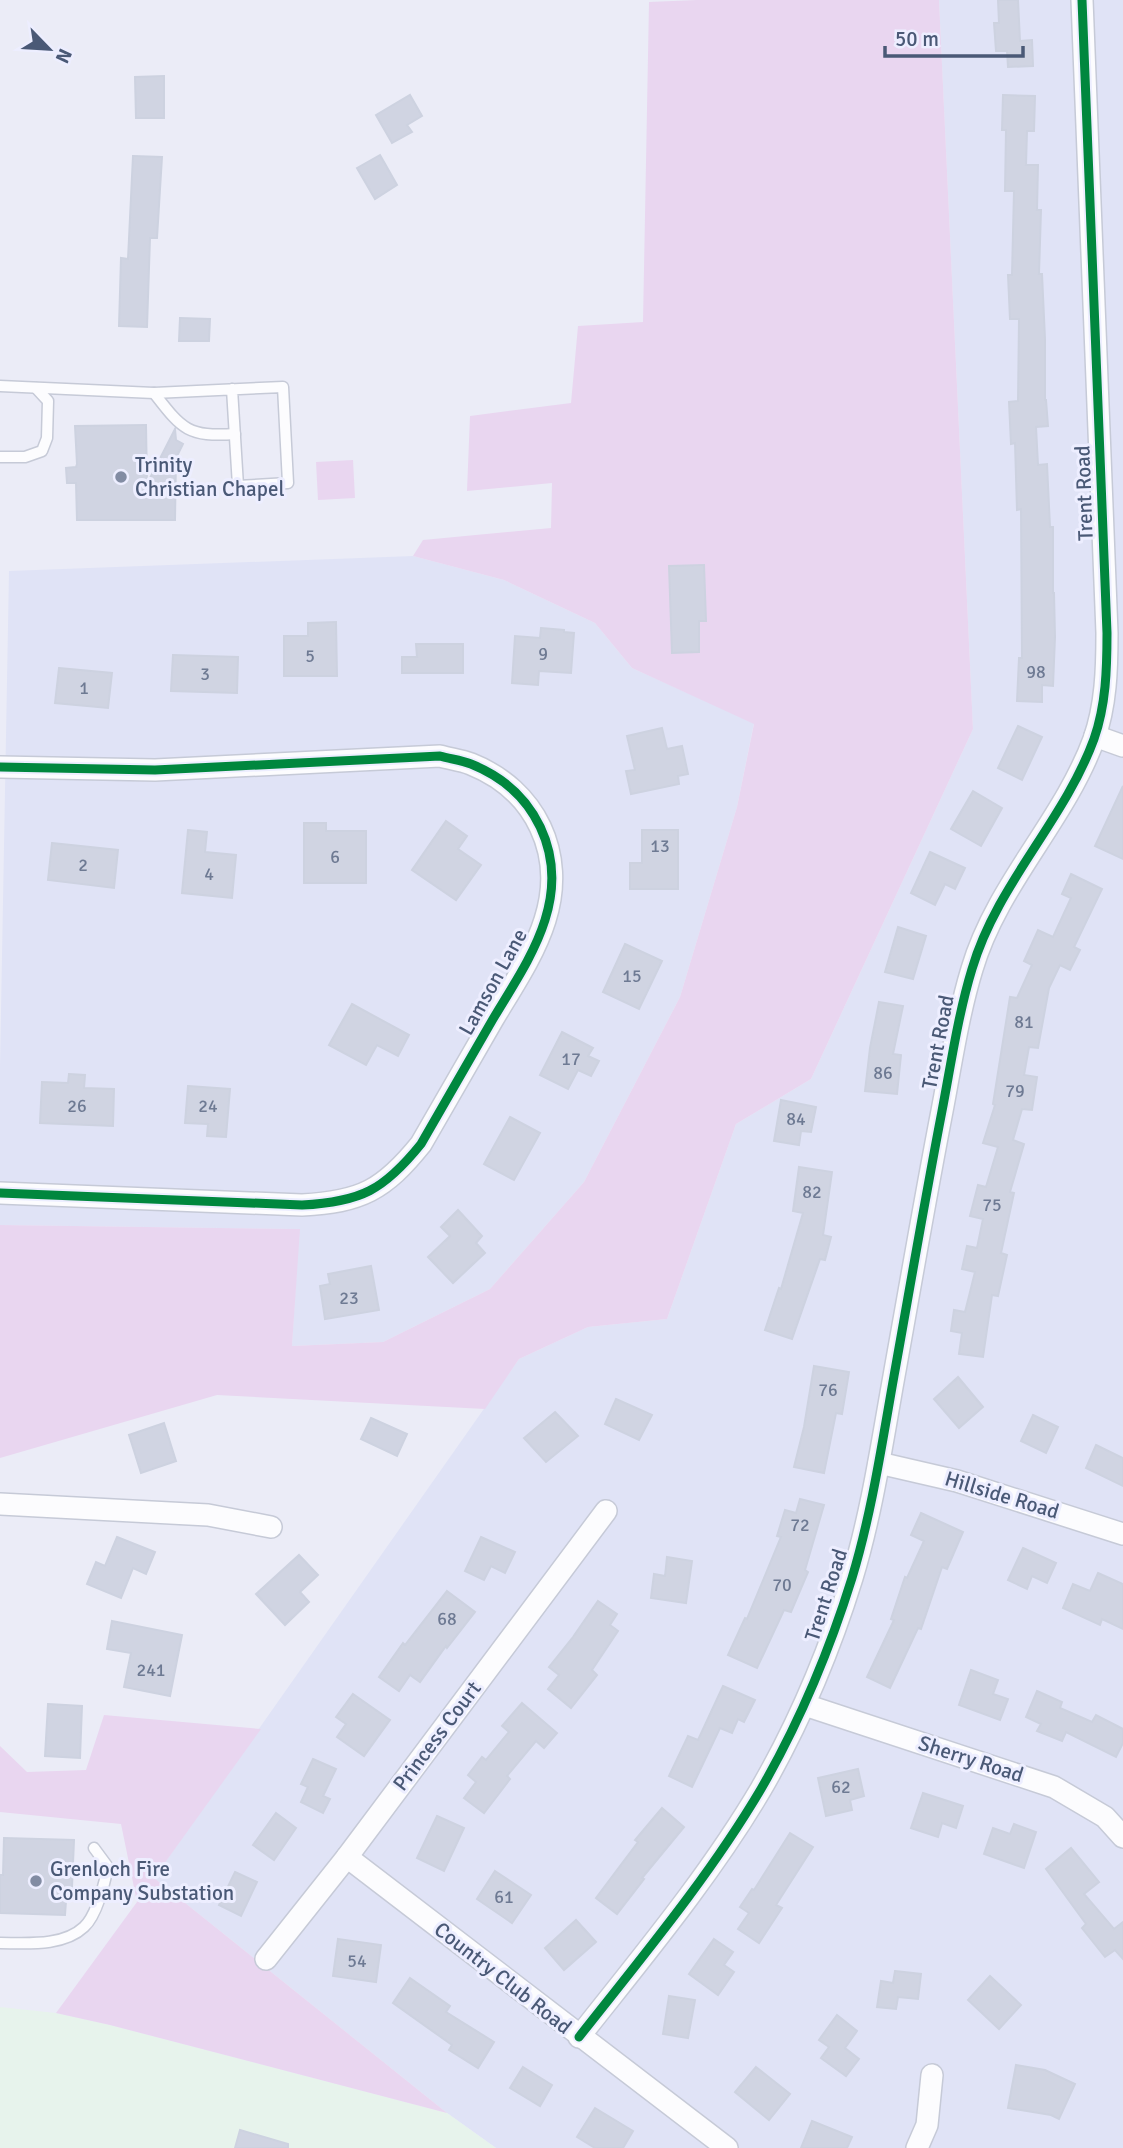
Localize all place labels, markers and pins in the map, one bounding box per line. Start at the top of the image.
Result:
place label: Trinity Christian Chapel [135,452,285,502]
marker: Trinity Christian Chapel [113,469,129,485]
place label: Grenloch Fire Company Substation [50,1856,234,1906]
marker: Grenloch Fire Company Substation [28,1873,44,1889]

